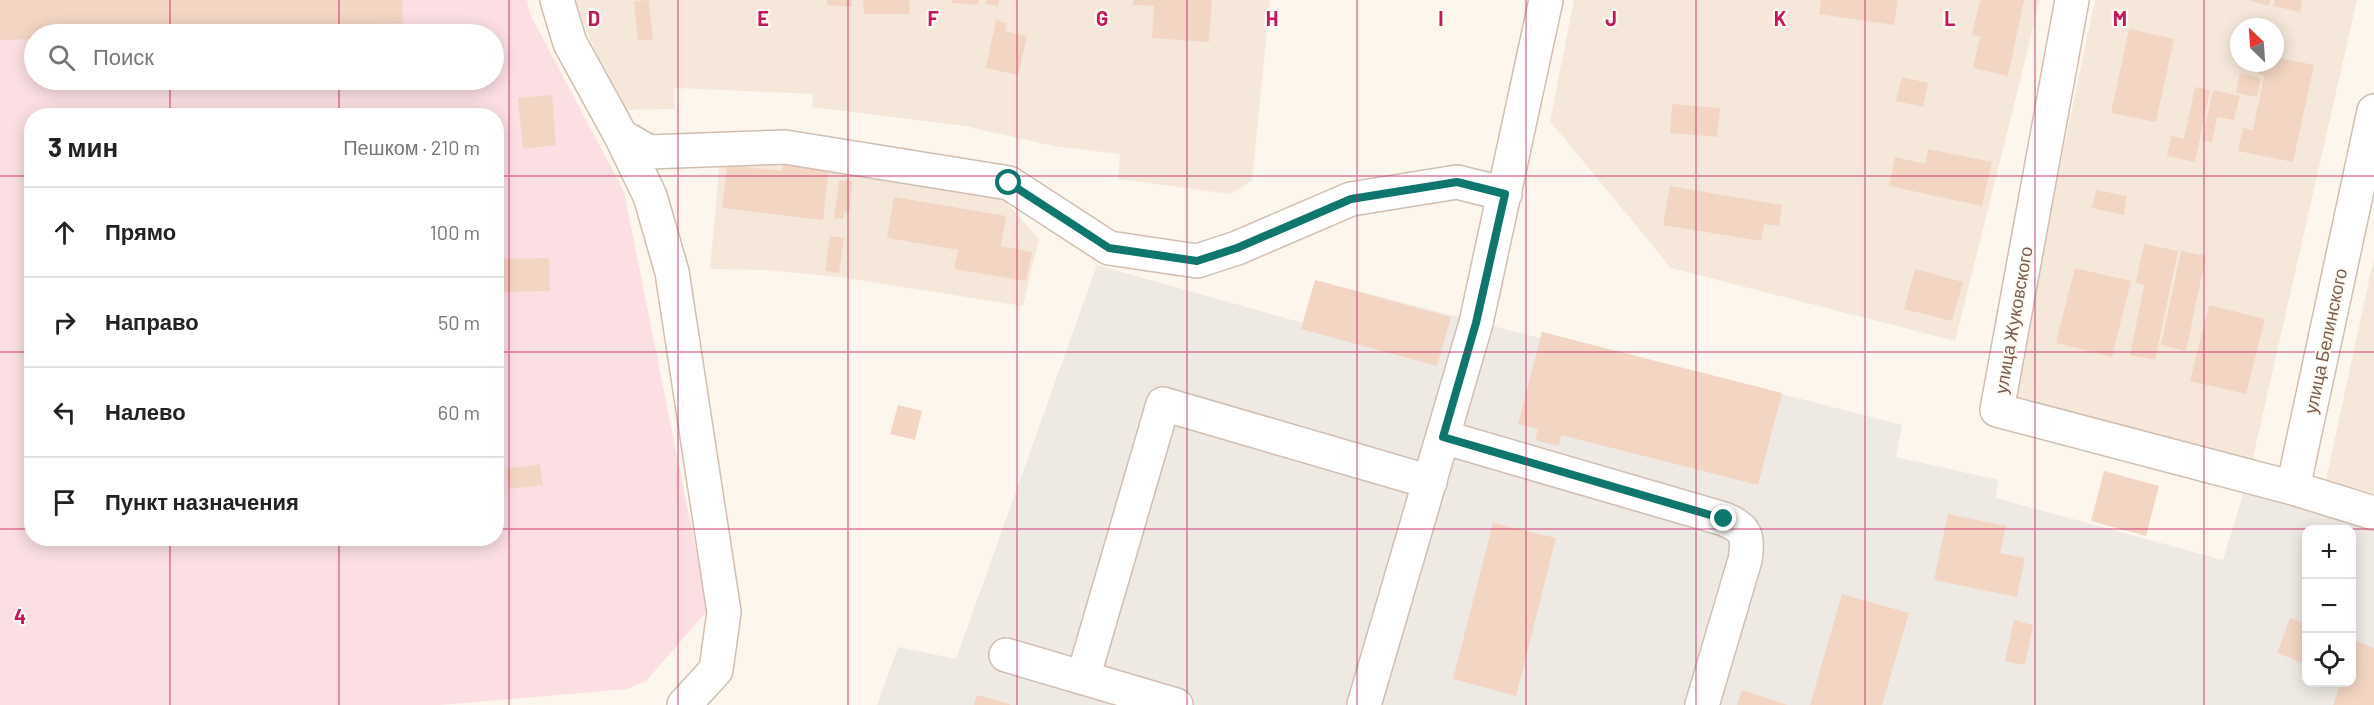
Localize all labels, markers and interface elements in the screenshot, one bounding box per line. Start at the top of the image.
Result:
text: D [588,6,600,30]
text: E [757,6,769,30]
text: F [927,6,939,30]
text: G [1096,6,1108,30]
text: H [1266,6,1278,30]
text: I [1438,6,1444,30]
text: J [1605,6,1617,30]
text: K [1774,6,1787,30]
text: L [1944,6,1956,30]
text: M [2113,6,2127,30]
north arrow [2230,18,2284,72]
search box [24,24,504,90]
icon: search [45,41,78,74]
text: Поиск [93,43,154,69]
text: 3 мин [48,131,118,162]
text: Пешком · 210 m [343,135,480,159]
route start [995,169,1021,195]
icon: ahead [48,216,81,249]
text: Прямо [105,218,176,244]
text: 100 m [430,220,480,244]
street label: улица Жуковского [1989,245,2037,395]
street label: улица Белинского [2299,266,2351,416]
icon: right [48,306,81,339]
text: Направо [105,308,199,334]
text: 50 m [438,310,480,334]
icon: left [48,396,81,429]
text: Налево [105,398,186,424]
text: 60 m [438,400,480,424]
icon: arrive [48,486,81,519]
text: Пункт назначения [105,488,299,514]
route end [1710,505,1736,531]
map controls [2302,525,2356,687]
button: + [2302,525,2356,579]
button: − [2302,579,2356,633]
text: 4 [14,604,26,628]
button: locate [2302,633,2356,687]

